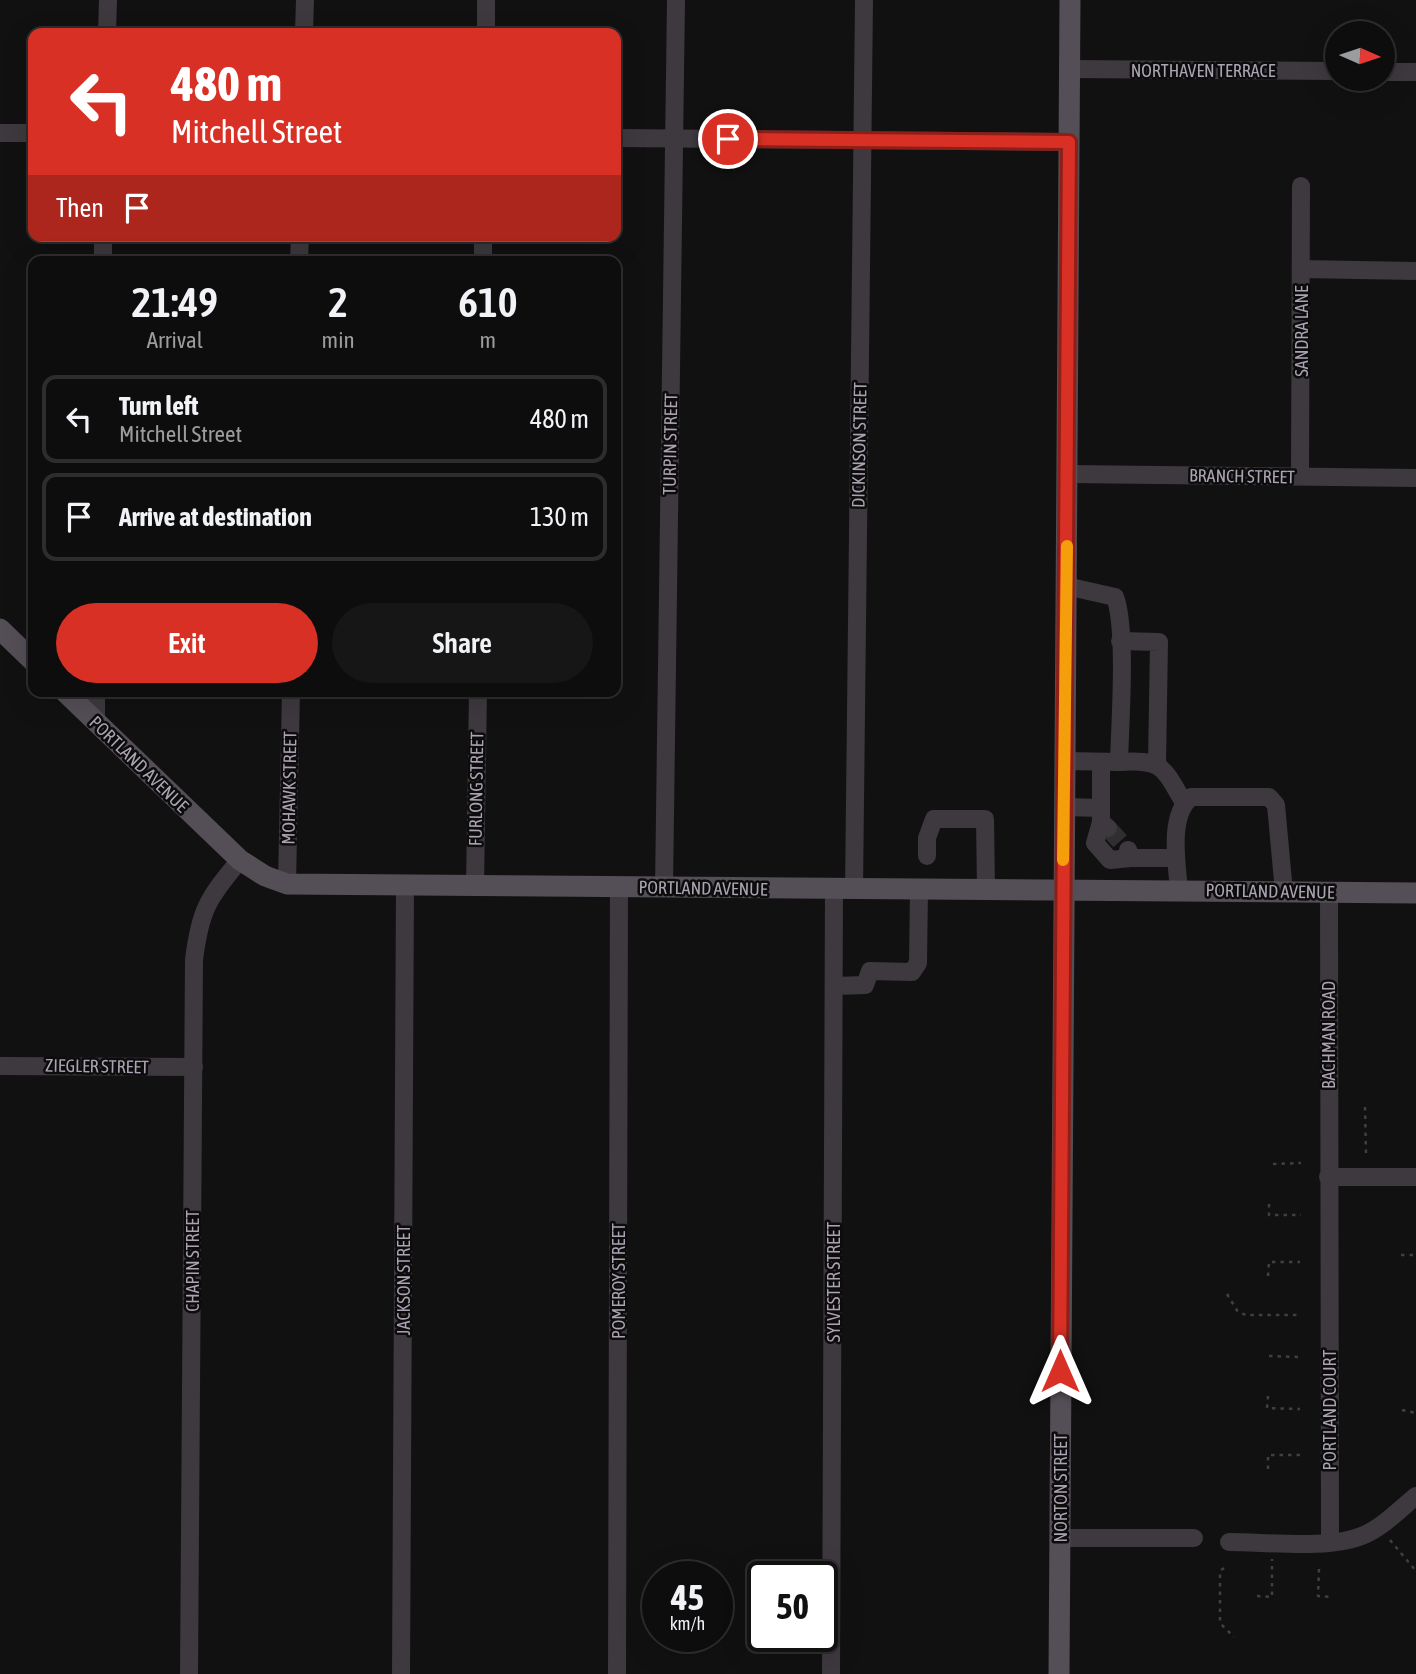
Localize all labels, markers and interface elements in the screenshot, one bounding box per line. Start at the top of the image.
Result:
north arrow [1325,21,1395,91]
map controls [1325,21,1395,91]
text: 480 m [171,55,282,111]
icon: left [56,56,147,147]
street label: NORTHAVEN TERRACE [1131,60,1276,81]
pin [698,109,758,169]
text: Mitchell Street [171,113,342,150]
icon: arrive [709,120,747,158]
icon: arrive [118,189,156,227]
text: Then [56,193,104,223]
text: 21:49 [132,278,218,326]
text: 2 [328,278,348,326]
text: 610 [458,278,517,326]
street label: SANDRA LANE [1291,285,1312,377]
text: Arrival [147,327,203,353]
text: min [322,327,355,353]
text: m [480,327,496,353]
street label: DICKINSON STREET [847,382,871,508]
text: Turn left [119,391,199,421]
street label: TURPIN STREET [659,393,681,495]
icon: left [60,400,98,438]
text: 480 m [530,404,589,434]
text: Mitchell Street [119,421,242,447]
street label: BRANCH STREET [1189,465,1295,487]
icon: arrive [60,498,98,536]
text: Arrive at destination [119,502,312,532]
text: 130 m [530,502,589,532]
button: Exit [56,603,318,683]
button: Share [332,603,593,683]
street label: PORTLAND AVENUE [85,712,193,817]
street label: MOHAWK STREET [278,731,300,845]
street label: FURLONG STREET [465,732,487,846]
street label: PORTLAND AVENUE [638,876,768,900]
street label: PORTLAND AVENUE [1205,879,1335,903]
street label: BACHMAN ROAD [1318,981,1339,1089]
street label: ZIEGLER STREET [45,1055,149,1077]
street label: CHAPIN STREET [182,1210,203,1312]
street label: SYLVESTER STREET [823,1222,844,1342]
street label: POMEROY STREET [608,1223,629,1339]
street label: JACKSON STREET [393,1225,414,1335]
position arrow [1023,1334,1097,1408]
street label: PORTLAND COURT [1319,1349,1340,1470]
street label: NORTON STREET [1050,1433,1071,1542]
speed limit sign: 50 [747,1561,838,1652]
text: 45 [671,1577,704,1617]
text: km/h [670,1613,705,1634]

